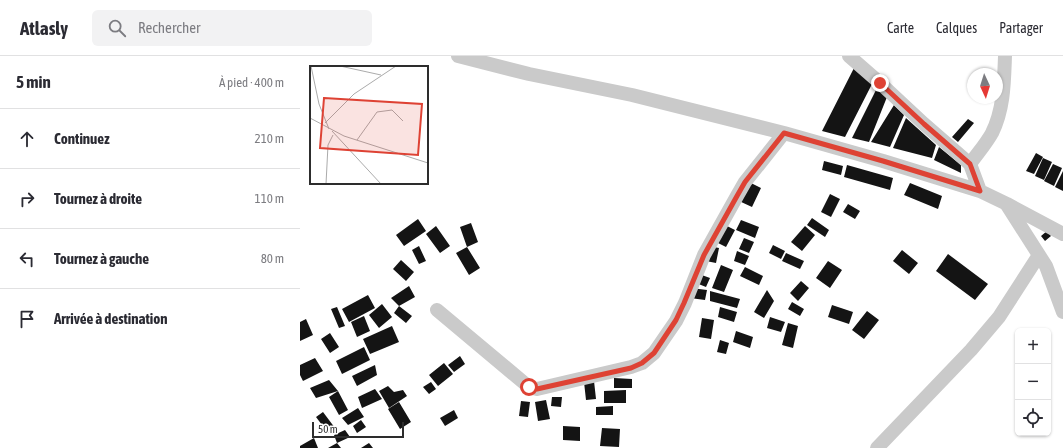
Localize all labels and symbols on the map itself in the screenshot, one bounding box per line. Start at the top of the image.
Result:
inset map [310,66,428,184]
north arrow [967,68,1003,104]
route end [871,74,889,92]
route start [520,378,538,396]
scale bar [312,420,404,439]

